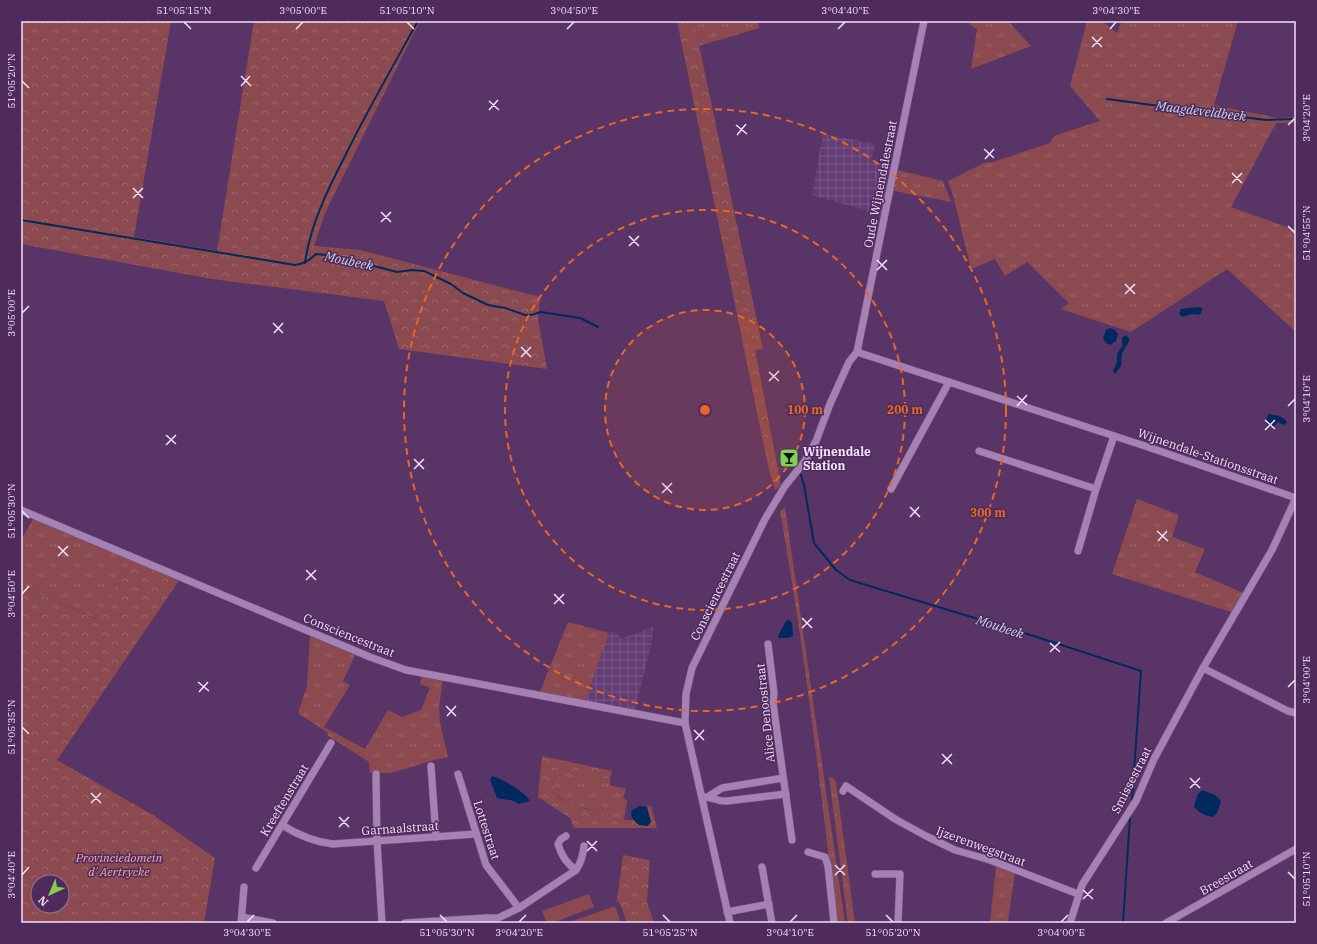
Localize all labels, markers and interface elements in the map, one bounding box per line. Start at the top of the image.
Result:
text: 51°05'15"N [157,4,212,17]
text: 3°05'00"E [279,4,327,17]
text: 51°05'10"N [380,4,435,17]
text: 3°04'50"E [550,4,598,17]
text: 3°04'40"E [821,4,869,17]
text: 3°04'30"E [1092,4,1140,17]
text: 51°05'20"N [5,53,18,109]
text: 3°04'20"E [1300,94,1313,142]
water label: Maagdeveldbeek [1154,97,1247,125]
street label: Oude Wijnendalestraat [860,119,900,249]
text: 51°04'55"N [1300,205,1313,261]
water label: Moubeek [322,247,375,274]
text: 3°05'00"E [5,289,18,337]
text: 3°04'10"E [1300,375,1313,423]
text: 100 m [787,402,823,417]
text: 200 m [887,402,923,417]
centre of rings [698,403,712,417]
street label: Wijnendale-Stationsstraat [1136,425,1280,487]
place label: Wijnendale Station [803,444,871,473]
bar icon: Wijnendale Station [778,447,800,469]
text: 51°05'30"N [5,483,18,539]
text: 300 m [970,505,1006,520]
street label: Consciencestraat [687,549,743,643]
text: 3°04'50"E [5,570,18,618]
street label: Consciencestraat [301,610,397,660]
water label: Moubeek [973,611,1026,643]
text: 3°04'00"E [1300,656,1313,704]
street label: Alice Denoostraat [752,663,778,763]
text: 51°05'35"N [5,699,18,755]
street label: Smissestraat [1108,744,1154,816]
street label: Kreeftenstraat [257,761,311,839]
street label: Lottestraat [470,799,504,861]
street label: Garnaalstraat [361,818,439,838]
street label: Ijzerenwegstraat [934,823,1028,869]
park label: Provinciedomein d' Aertrycke [75,850,162,879]
text: 3°04'40"E [5,851,18,899]
text: 51°05'10"N [1300,851,1313,907]
street label: Breestraat [1197,856,1255,898]
north arrow [30,874,70,914]
text: N [35,893,51,909]
text: 3°04'30"E [223,926,271,939]
text: 51°05'30"N [420,926,475,939]
text: 3°04'20"E [495,926,543,939]
text: 51°05'25"N [643,926,698,939]
text: 3°04'10"E [766,926,814,939]
text: 51°05'20"N [866,926,921,939]
text: 3°04'00"E [1037,926,1085,939]

